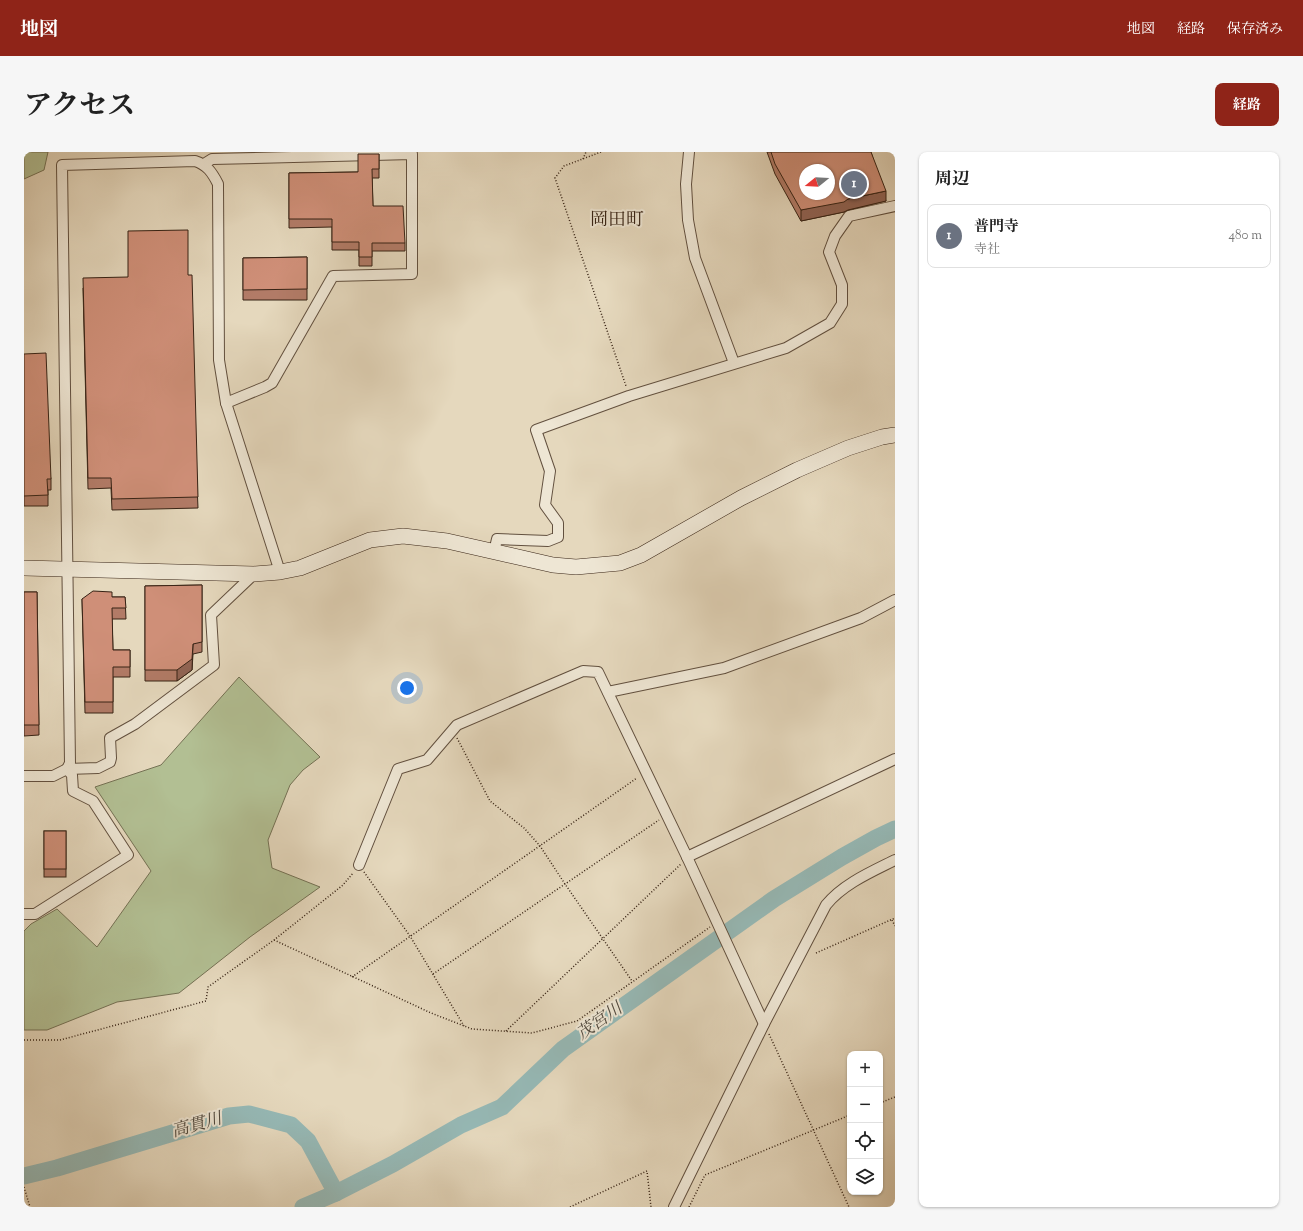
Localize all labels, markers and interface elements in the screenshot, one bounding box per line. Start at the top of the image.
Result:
text: 地図 [20,17,58,44]
text: 地図 [1127,20,1155,40]
text: 経路 [1177,20,1205,40]
text: 保存済み [1227,20,1283,40]
button: 経路 [1215,83,1279,126]
text: アクセス [24,87,135,127]
north arrow [799,164,835,200]
text: 周辺 [935,168,969,192]
pin: 1 [841,169,867,199]
district label: 岡田町 [590,208,644,234]
text: 普門寺 [974,217,1019,238]
text: 1 [947,227,951,245]
text: 480 m [1229,227,1262,245]
text: 寺社 [974,241,1000,259]
your location [397,678,417,698]
water label: 茂宮川 [572,996,629,1046]
map controls [847,1051,883,1195]
button: + [847,1051,883,1087]
button: − [847,1087,883,1123]
water label: 高貫川 [169,1107,227,1145]
button: locate [847,1123,883,1159]
button: layers [847,1159,883,1195]

